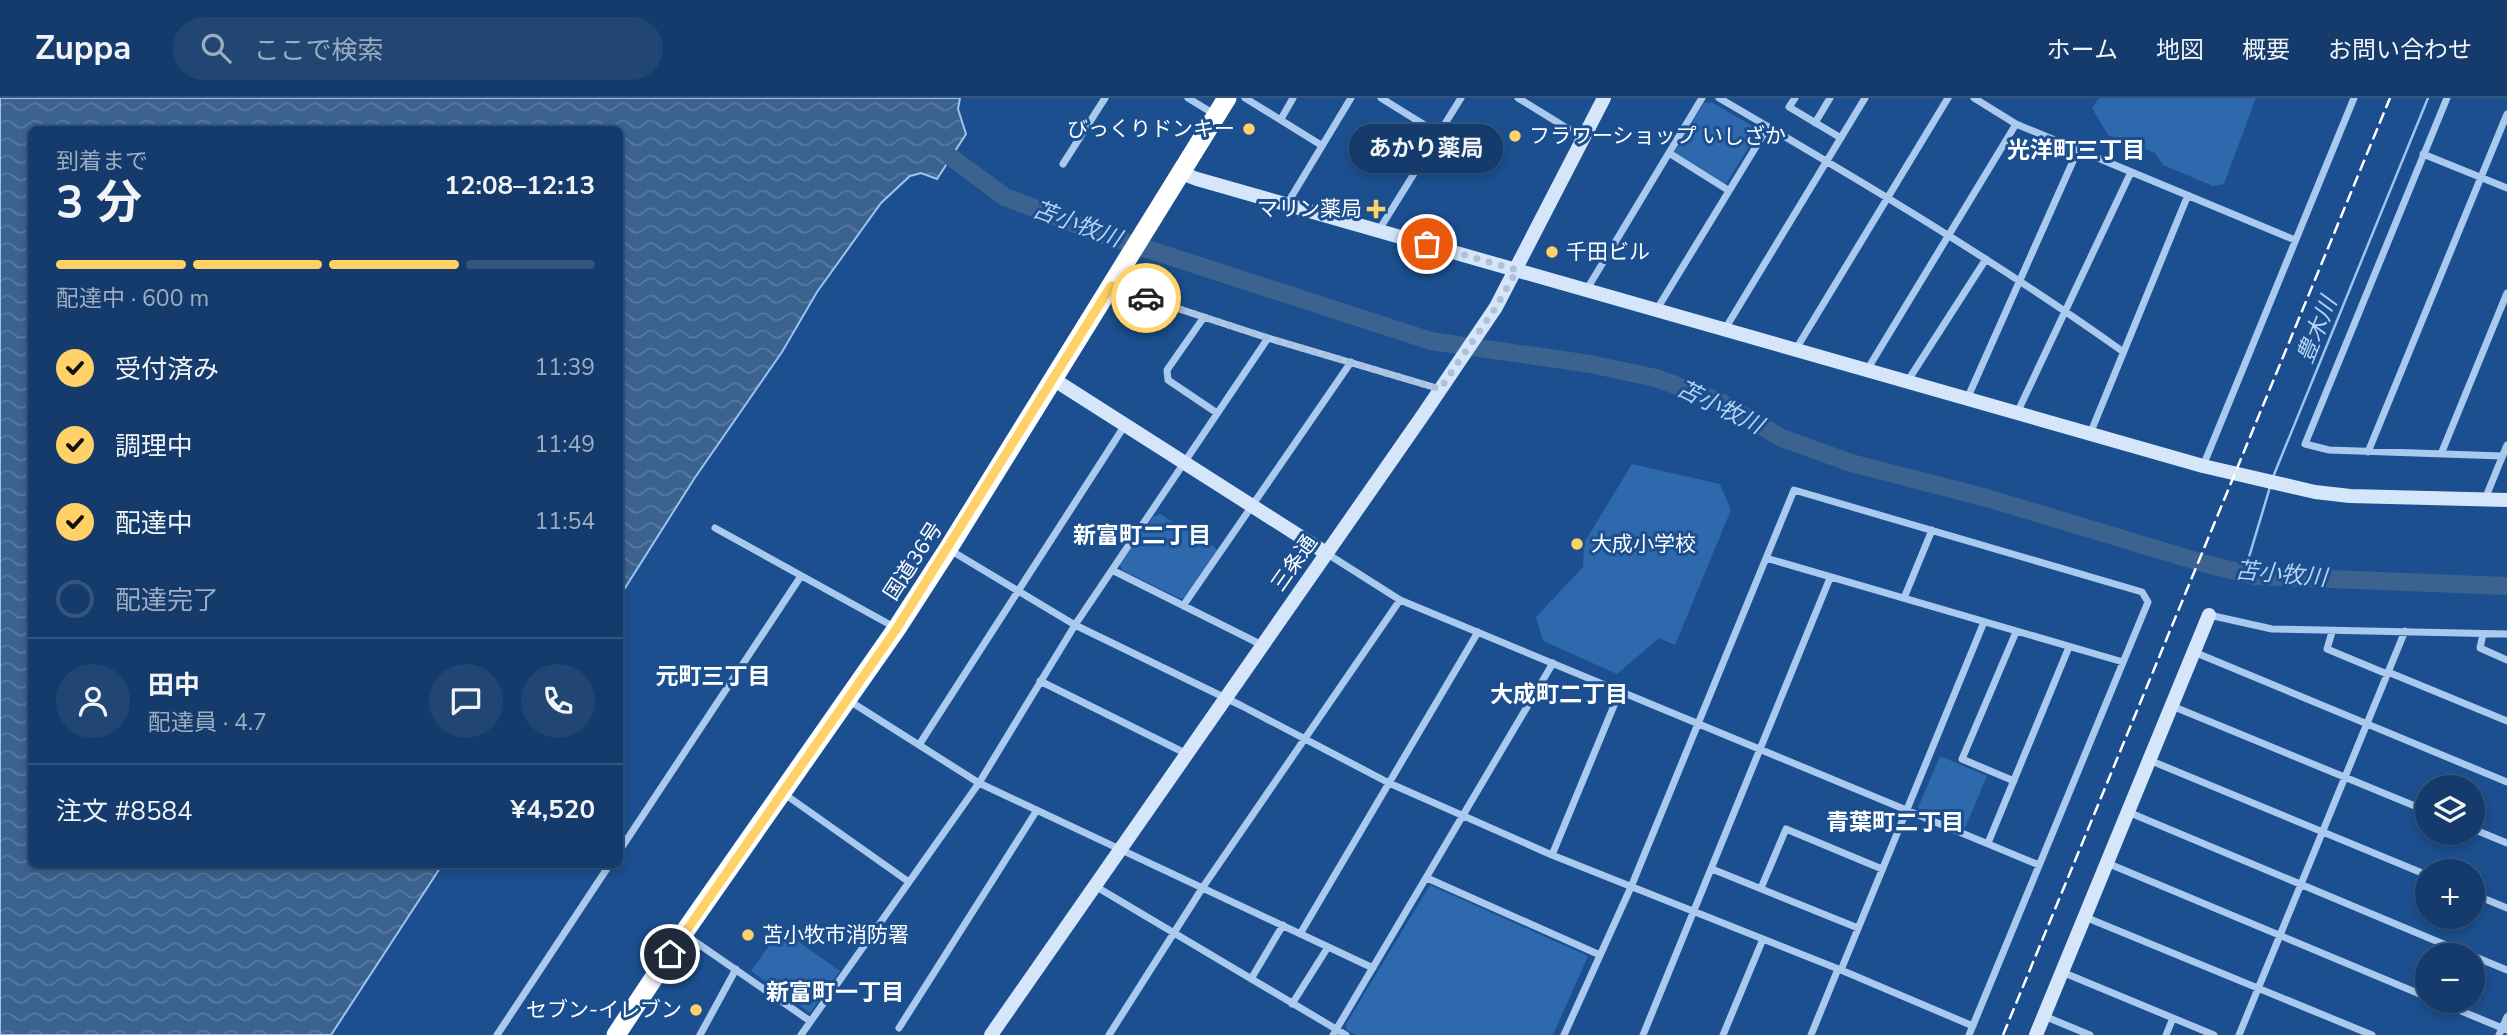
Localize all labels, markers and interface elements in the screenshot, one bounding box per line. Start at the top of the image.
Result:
search box [173,17,663,80]
text: Zuppa [35,26,131,71]
icon: search [197,29,235,67]
text: ここで検索 [253,33,383,68]
text: ホーム [2047,34,2118,66]
text: 地図 [2156,34,2204,66]
text: 概要 [2242,34,2290,66]
text: お問い合わせ [2328,34,2472,66]
place label: びっくりドンキー [1067,115,1235,143]
marker: びっくりドンキー [1241,121,1257,137]
place label: フラワーショップ いしざか [1529,122,1786,150]
callout: あかり薬局 [1350,125,1504,174]
marker: フラワーショップ いしざか [1507,128,1523,144]
text: あかり薬局 [1369,133,1484,164]
district label: 光洋町三丁目 [2007,135,2145,166]
text: 到着まで [56,146,148,177]
text: 12:08–12:13 [444,168,595,203]
text: 3 分 [56,171,142,234]
water label: 苫小牧川 [1028,194,1128,255]
place label: マリン薬局 [1257,195,1362,223]
marker: マリン薬局 [1368,201,1384,217]
pin [1397,214,1457,274]
icon: bag [1408,225,1446,263]
place label: 千田ビル [1566,238,1650,266]
marker: 千田ビル [1544,244,1560,260]
courier [1111,263,1181,333]
icon: car [1127,279,1165,317]
text: 配達中 · 600 m [56,283,209,314]
water label: 豊木川 [2290,289,2345,368]
icon: check [56,349,94,387]
text: 受付済み [115,352,219,387]
text: 11:39 [535,352,595,383]
water label: 苫小牧川 [1672,373,1771,442]
icon: check [56,426,94,464]
text: 調理中 [115,429,193,464]
text: 11:49 [535,429,595,460]
icon: check [56,503,94,541]
text: 配達中 [115,506,193,541]
text: 11:54 [535,506,595,537]
street label: 国道36号 [877,516,949,606]
district label: 新富町二丁目 [1073,520,1211,551]
street label: 三条通 [1264,529,1324,597]
place label: 大成小学校 [1591,530,1696,558]
marker: 大成小学校 [1569,536,1585,552]
water label: 苫小牧川 [2234,555,2331,594]
text: 配達完了 [115,583,219,618]
district label: 元町三丁目 [656,661,771,692]
button: person [56,664,130,738]
button: chat [429,664,503,738]
button: phone [521,664,595,738]
text: 田中 [148,668,200,703]
district label: 大成町二丁目 [1490,679,1628,710]
text: 配達員 · 4.7 [148,707,267,738]
map controls [2415,775,2485,1013]
button: layers [2415,775,2485,845]
text: ¥4,520 [511,792,595,827]
text: 注文 #8584 [56,794,193,829]
district label: 青葉町二丁目 [1826,807,1964,838]
button: + [2415,859,2485,929]
place label: 苫小牧市消防署 [762,921,909,949]
pin [640,924,700,984]
marker: 苫小牧市消防署 [740,927,756,943]
icon: home [651,935,689,973]
button: − [2415,943,2485,1013]
district label: 新富町一丁目 [766,977,904,1008]
place label: セブン-イレブン [526,996,682,1024]
marker: セブン-イレブン [688,1002,704,1018]

